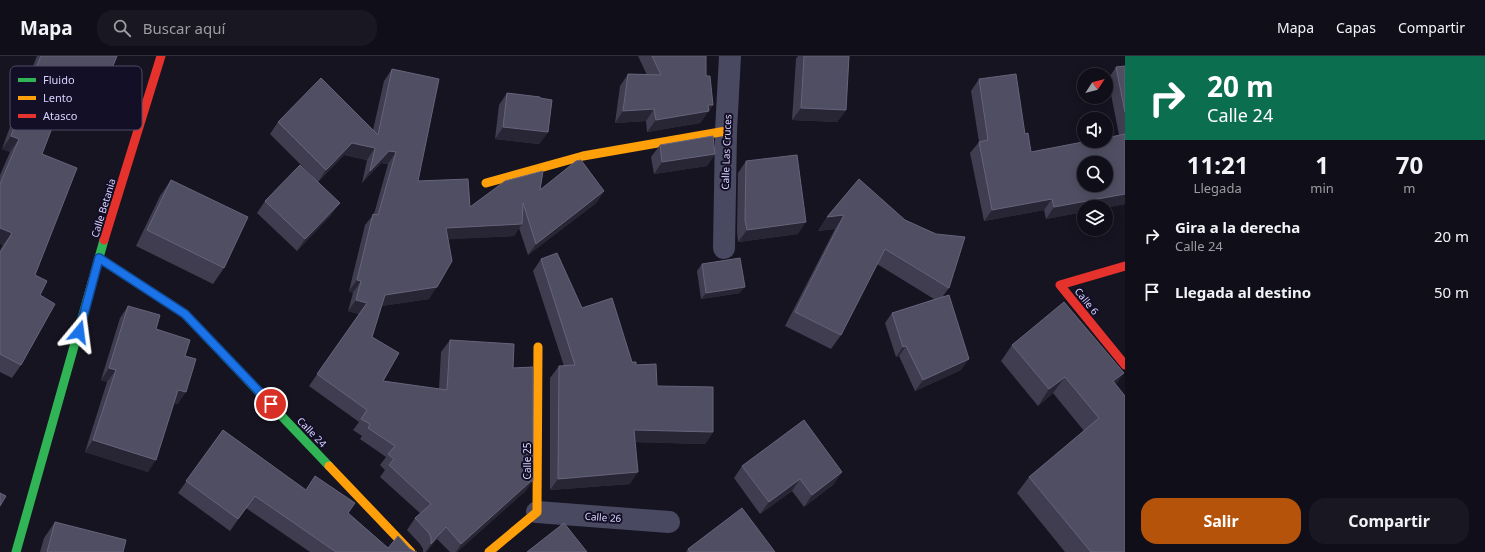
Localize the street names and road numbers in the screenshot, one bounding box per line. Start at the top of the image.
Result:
street label: Calle Las Cruces [718,114,734,190]
street label: Calle Betania [87,177,119,239]
street label: Calle 6 [1072,285,1102,318]
street label: Calle 24 [294,414,330,450]
street label: Calle 25 [520,442,534,479]
street label: Calle 26 [584,509,622,525]

